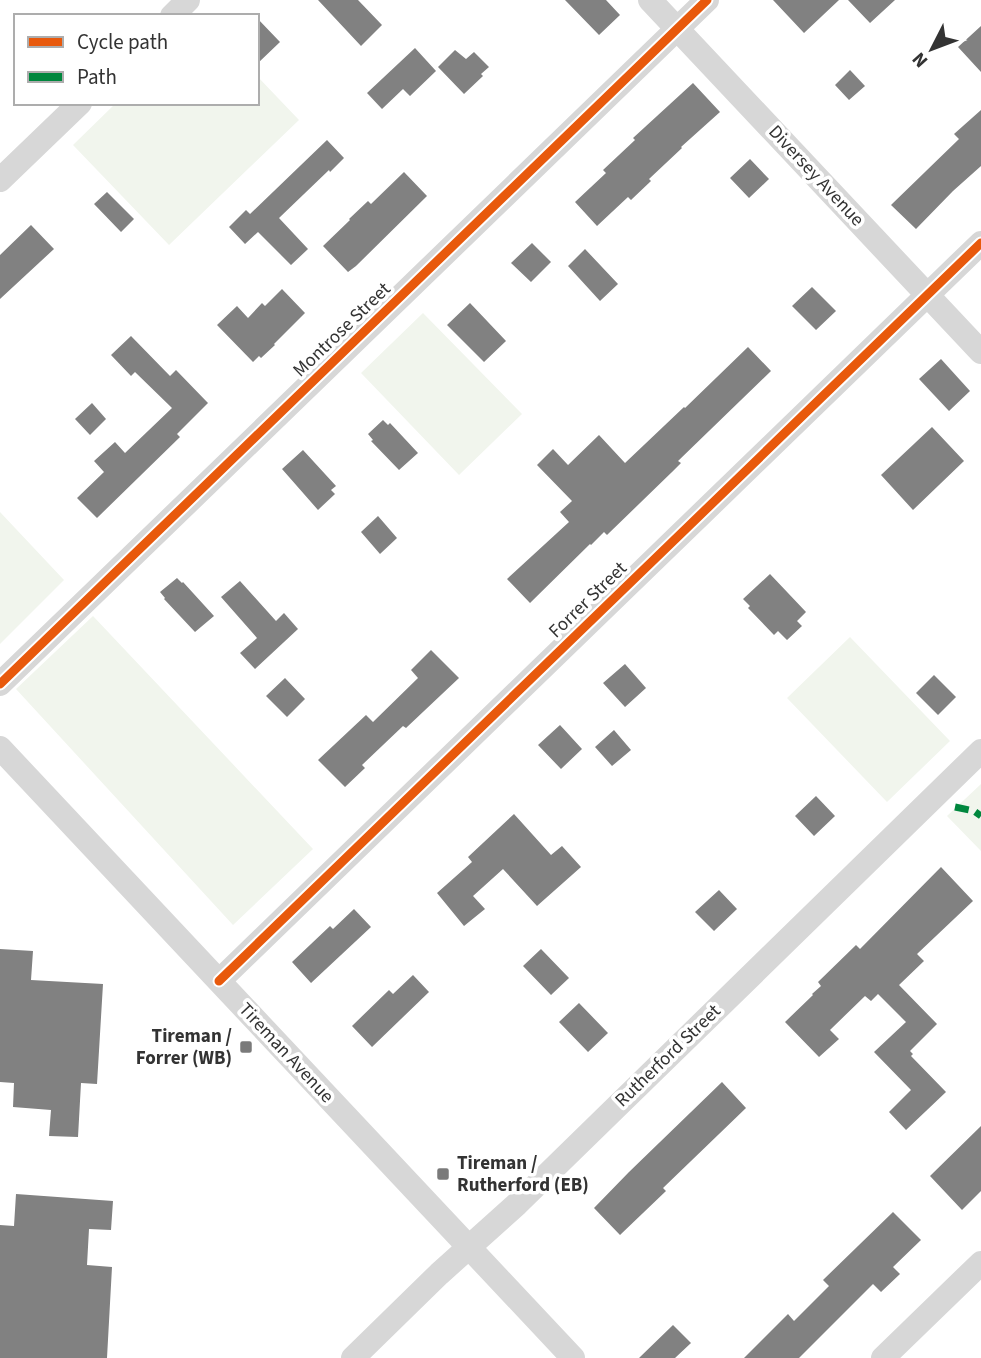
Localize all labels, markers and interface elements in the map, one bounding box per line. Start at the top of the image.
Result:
legend [14,14,259,105]
north arrow [897,14,967,84]
text: Cycle path [77,27,168,57]
text: N [906,46,935,73]
text: Path [77,62,117,92]
street label: Diversey Avenue [762,119,870,233]
street label: Montrose Street [287,276,397,384]
street label: Forrer Street [543,555,634,644]
street label: Tireman Avenue [232,997,340,1109]
street label: Rutherford Street [609,998,727,1114]
place label: Tireman / Forrer (WB) [136,1023,232,1072]
marker: Tireman / Forrer (WB) [238,1039,254,1055]
place label: Tireman / Rutherford (EB) [457,1150,589,1199]
marker: Tireman / Rutherford (EB) [435,1166,451,1182]

